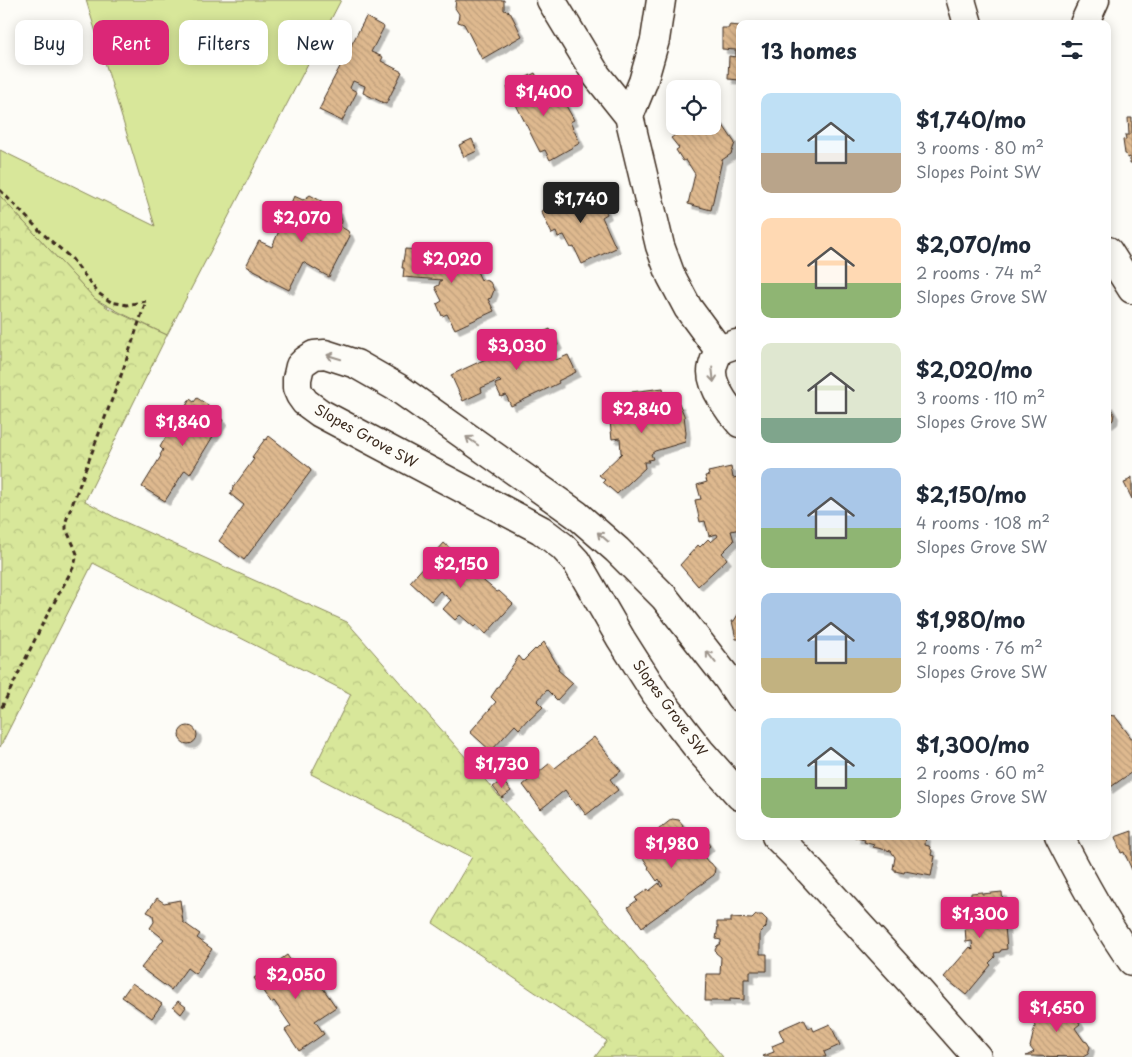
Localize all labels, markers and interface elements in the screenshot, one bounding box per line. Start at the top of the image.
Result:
chip: Buy [15,20,83,65]
chip: Rent [93,20,169,65]
chip: Filters [179,20,268,65]
chip: New [278,20,352,65]
text: 13 homes [761,34,857,66]
icon: filters [1058,36,1086,64]
pin: $1,400 [503,74,585,117]
text: $1,400 [516,79,572,103]
map controls [666,80,721,135]
button: locate [666,80,721,135]
text: $1,740/mo [916,103,1026,135]
icon: home [801,113,861,173]
text: 3 rooms · 80 m² [916,135,1044,159]
text: Slopes Point SW [916,159,1041,183]
pin: $1,740 [540,182,622,224]
text: $1,740 [554,186,608,210]
pin: $2,070 [261,200,343,243]
text: $2,070 [273,205,331,229]
text: $2,070/mo [916,228,1031,260]
icon: home [801,238,861,298]
pin: $2,020 [411,242,493,284]
text: $2,020 [423,246,481,270]
text: 2 rooms · 74 m² [916,260,1042,284]
text: Slopes Grove SW [916,284,1047,308]
pin: $3,030 [476,328,558,371]
text: $3,030 [488,333,546,357]
one-way arrow [326,352,342,361]
text: $2,020/mo [916,353,1032,385]
icon: home [801,363,861,423]
one-way arrow [708,367,718,383]
text: 3 rooms · 110 m² [916,385,1045,409]
pin: $2,840 [601,392,683,434]
text: $2,840 [613,396,671,420]
street label: Slopes Grove SW [311,399,422,473]
pin: $1,840 [142,404,224,447]
text: $1,840 [156,409,210,433]
text: Slopes Grove SW [916,409,1047,433]
one-way arrow [466,435,479,446]
text: $2,150/mo [916,478,1026,510]
icon: home [801,488,861,548]
text: 4 rooms · 108 m² [916,510,1050,534]
one-way arrow [596,531,609,543]
text: Slopes Grove SW [916,534,1047,558]
pin: $2,150 [420,546,502,589]
text: $2,150 [434,551,488,575]
text: $1,980/mo [916,603,1025,635]
icon: home [801,613,861,673]
text: 2 rooms · 76 m² [916,635,1043,659]
one-way arrow [706,651,717,664]
street label: Slopes Grove SW [628,655,713,761]
text: Slopes Grove SW [916,659,1047,683]
text: $1,300/mo [916,728,1029,760]
icon: home [801,738,861,798]
pin: $1,730 [461,746,543,789]
text: $1,730 [475,751,529,775]
text: 2 rooms · 60 m² [916,760,1045,784]
text: Slopes Grove SW [916,784,1047,808]
pin: $1,980 [631,826,713,869]
text: $1,980 [645,831,699,855]
pin: $1,300 [939,896,1021,939]
text: $1,300 [952,901,1008,925]
pin: $2,050 [255,958,337,1000]
text: $2,050 [267,962,325,986]
pin: $1,650 [1016,990,1098,1033]
text: $1,650 [1030,995,1084,1019]

